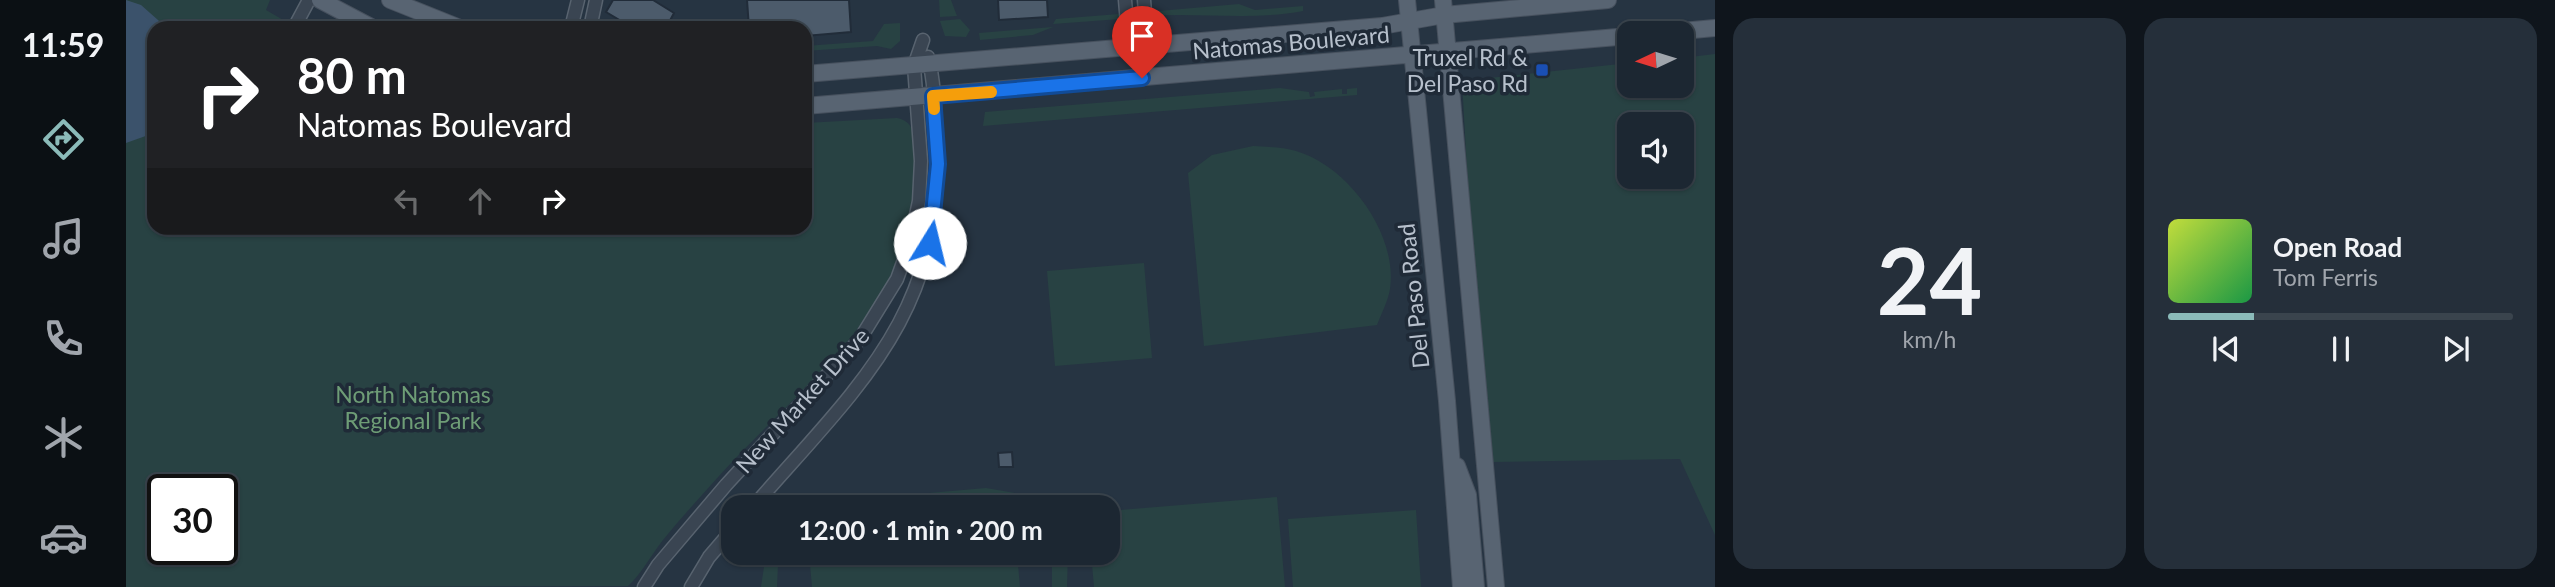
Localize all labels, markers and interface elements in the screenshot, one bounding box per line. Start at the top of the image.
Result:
pin [1112,6,1172,78]
icon: arrive [1123,17,1161,55]
street label: Natomas Boulevard [1191,19,1391,65]
north arrow [1617,21,1694,98]
map controls [1617,21,1694,189]
text: 11:59 [22,25,104,64]
place label: Truxel Rd & Del Paso Rd [1407,43,1529,97]
text: 80 m [297,46,407,104]
icon: right [182,49,273,140]
marker: Truxel Rd & Del Paso Rd [1534,62,1550,78]
text: Natomas Boulevard [297,105,572,144]
button: sound [1617,112,1694,189]
icon: directions [39,115,88,164]
icon: left [388,182,426,220]
icon: ahead [461,182,499,220]
icon: right [534,182,572,220]
position arrow [893,206,967,280]
icon: music [39,214,88,263]
street label: Del Paso Road [1391,222,1435,370]
text: 24 [1877,225,1982,334]
text: Open Road [2273,231,2402,263]
text: Tom Ferris [2273,263,2378,291]
icon: phone [39,314,88,363]
street label: New Market Drive [730,322,874,478]
text: km/h [1903,325,1956,353]
icon: previous [2207,330,2245,368]
icon: pause [2322,330,2360,368]
icon: next [2437,330,2475,368]
park label: North Natomas Regional Park [335,380,491,434]
icon: climate [39,413,88,462]
speed limit sign: 30 [147,474,238,565]
icon: car [39,513,88,562]
text: 12:00 · 1 min · 200 m [798,514,1043,546]

